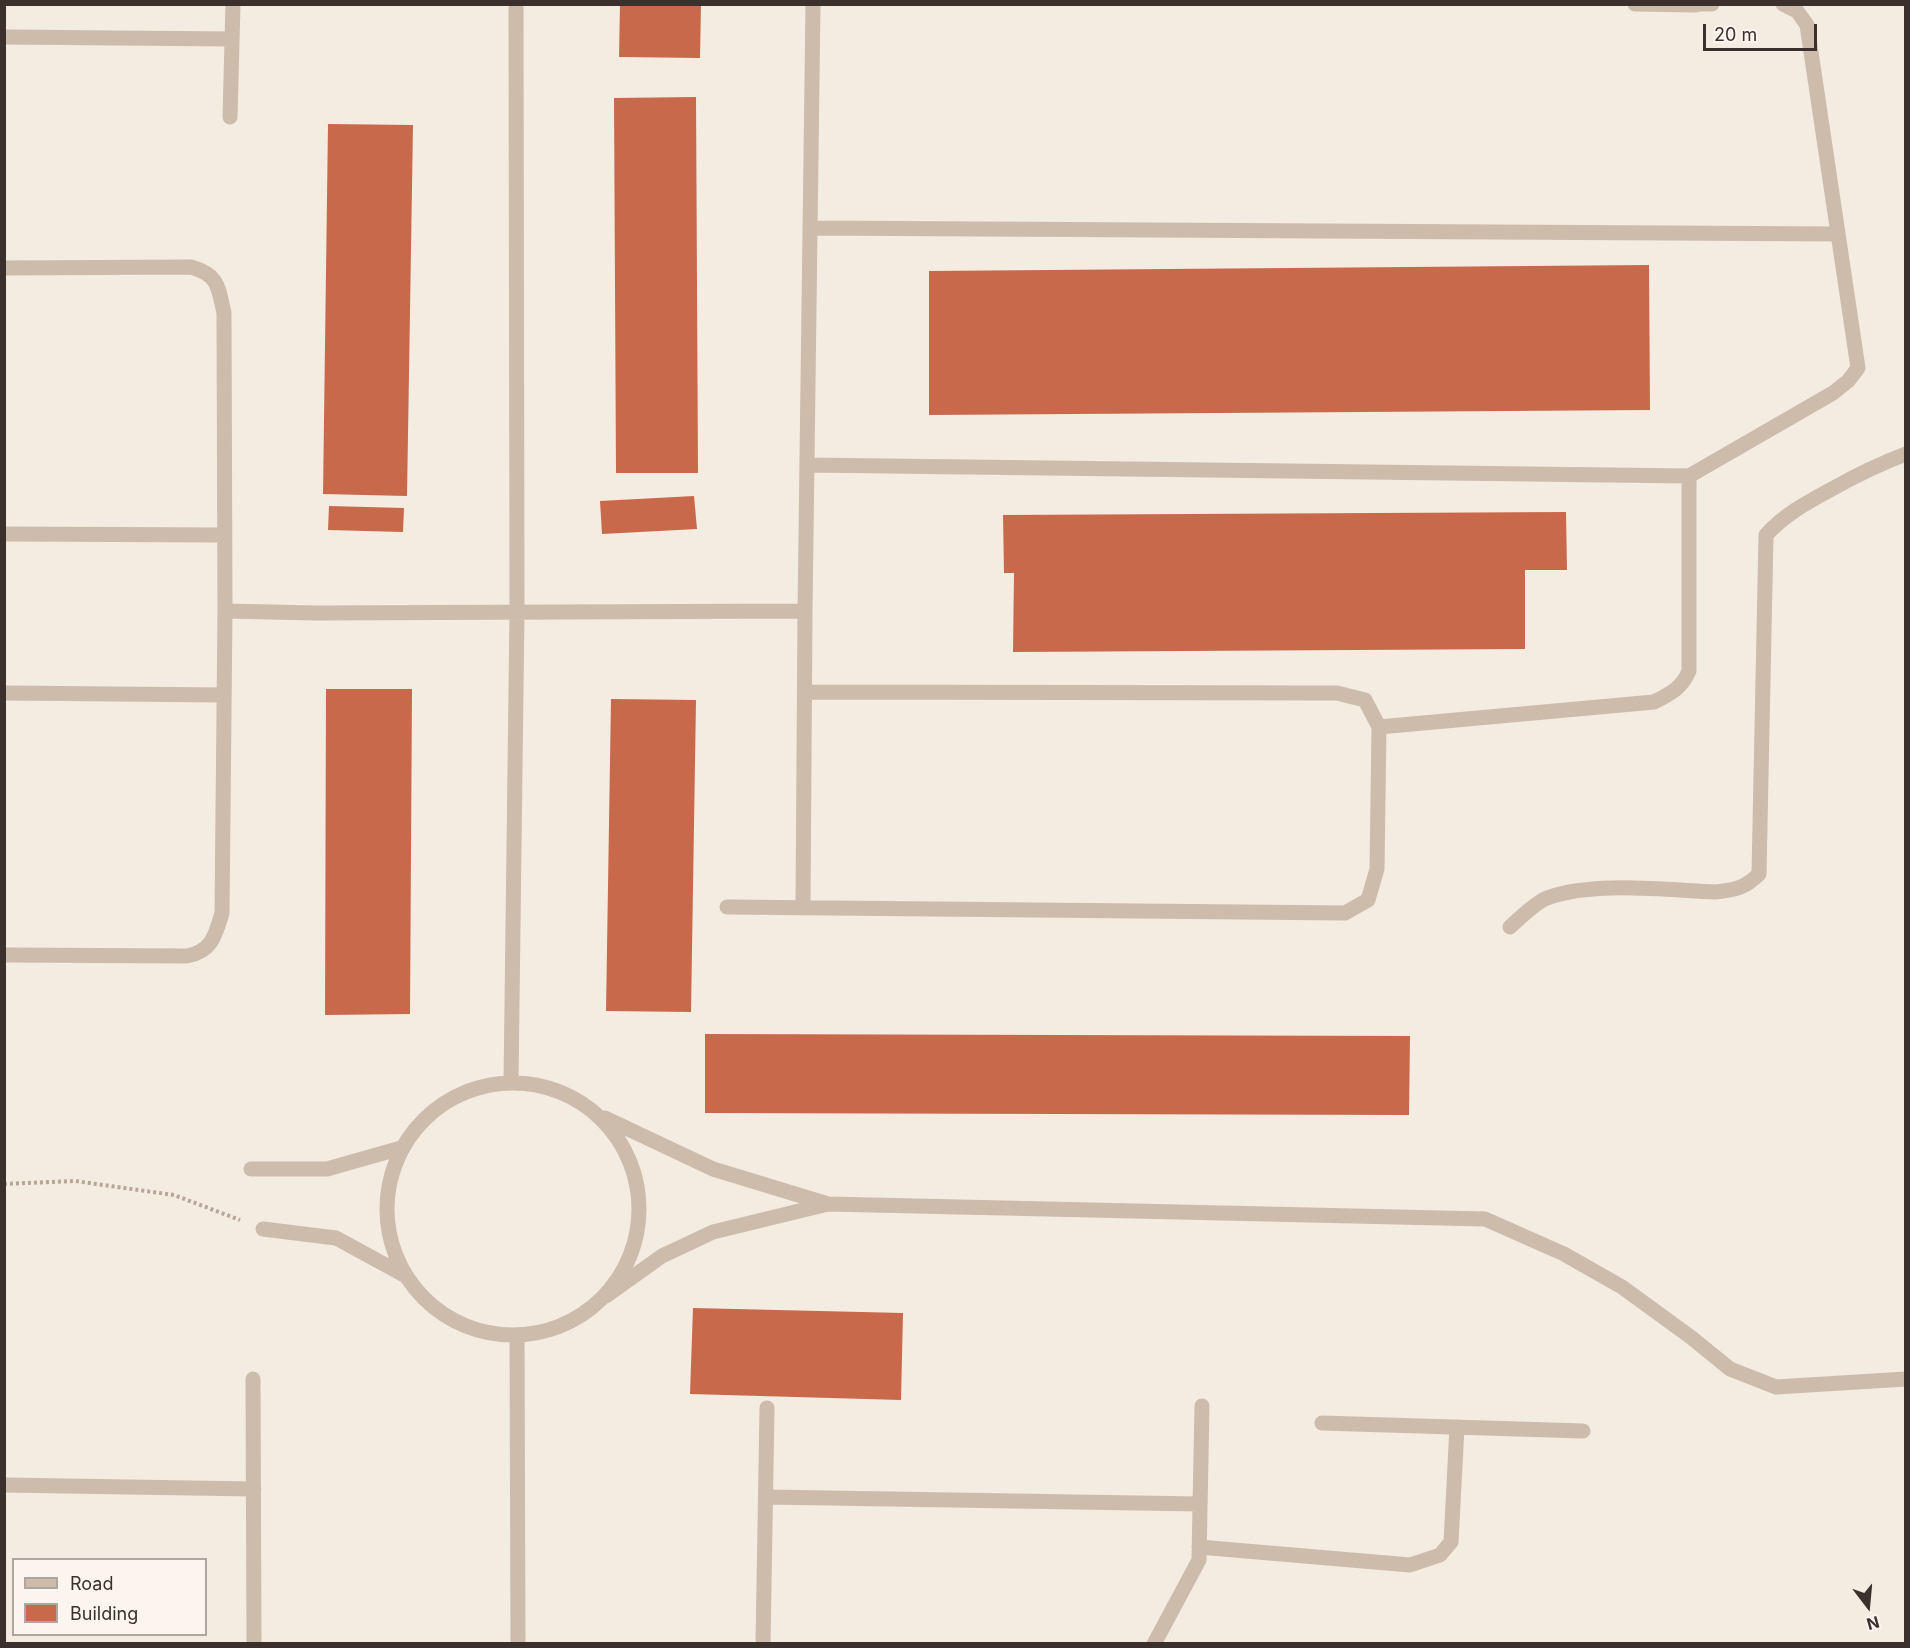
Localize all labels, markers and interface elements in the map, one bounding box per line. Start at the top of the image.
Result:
scale bar [1706,12,1820,50]
text: 20 m [1714,24,1757,45]
legend [12,1558,207,1636]
text: Road [70,1573,113,1594]
north arrow [1838,1576,1898,1636]
text: Building [70,1603,138,1624]
text: N [1864,1612,1882,1635]

